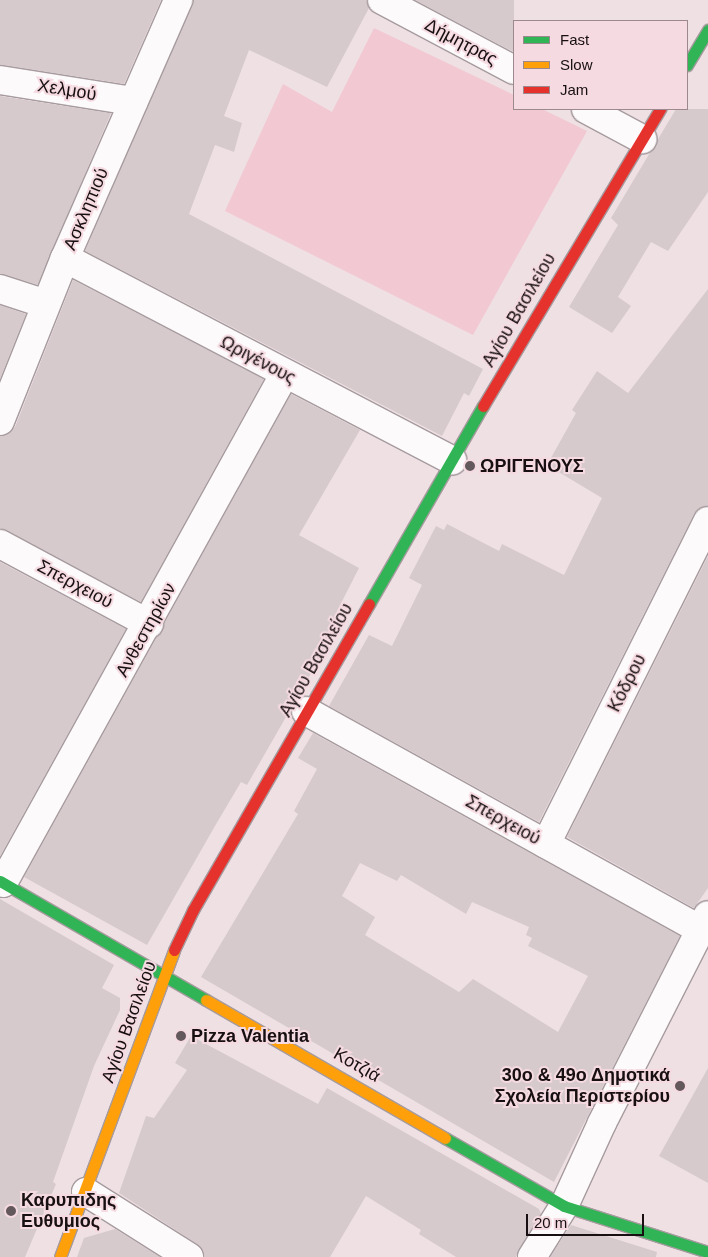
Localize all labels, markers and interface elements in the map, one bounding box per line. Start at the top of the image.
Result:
street label: Δήμητρας [421,14,501,70]
legend [513,20,688,110]
text: Fast [560,31,589,48]
text: Slow [560,56,593,73]
street label: Χελμού [36,75,98,105]
text: Jam [560,81,588,98]
street label: Ασκληπιού [59,165,113,253]
street label: Αγίου Βασιλείου [478,249,560,371]
street label: Ωριγένους [217,331,299,389]
place label: ΩΡΙΓΕΝΟΥΣ [480,455,584,477]
marker: ΩΡΙΓΕΝΟΥΣ [464,460,476,472]
street label: Σπερχειού [34,555,116,613]
street label: Ανθεστηρίων [111,579,181,681]
street label: Αγίου Βασιλείου [275,599,357,721]
street label: Κόδρου [603,651,651,715]
street label: Σπερχειού [462,791,544,849]
street label: Αγίου Βασιλείου [97,958,161,1086]
place label: Pizza Valentia [191,1025,309,1047]
marker: Pizza Valentia [175,1030,187,1042]
street label: Κοτζιά [330,1043,384,1087]
place label: 30ο & 49ο Δημοτικά Σχολεία Περιστερίου [495,1065,670,1108]
marker: 30ο & 49ο Δημοτικά Σχολεία Περιστερίου [674,1080,686,1092]
place label: Καρυπιδης Ευθυμιος [21,1190,116,1232]
scale bar [528,1204,646,1236]
marker: Καρυπιδης Ευθυμιος [5,1205,17,1217]
text: 20 m [534,1214,567,1231]

